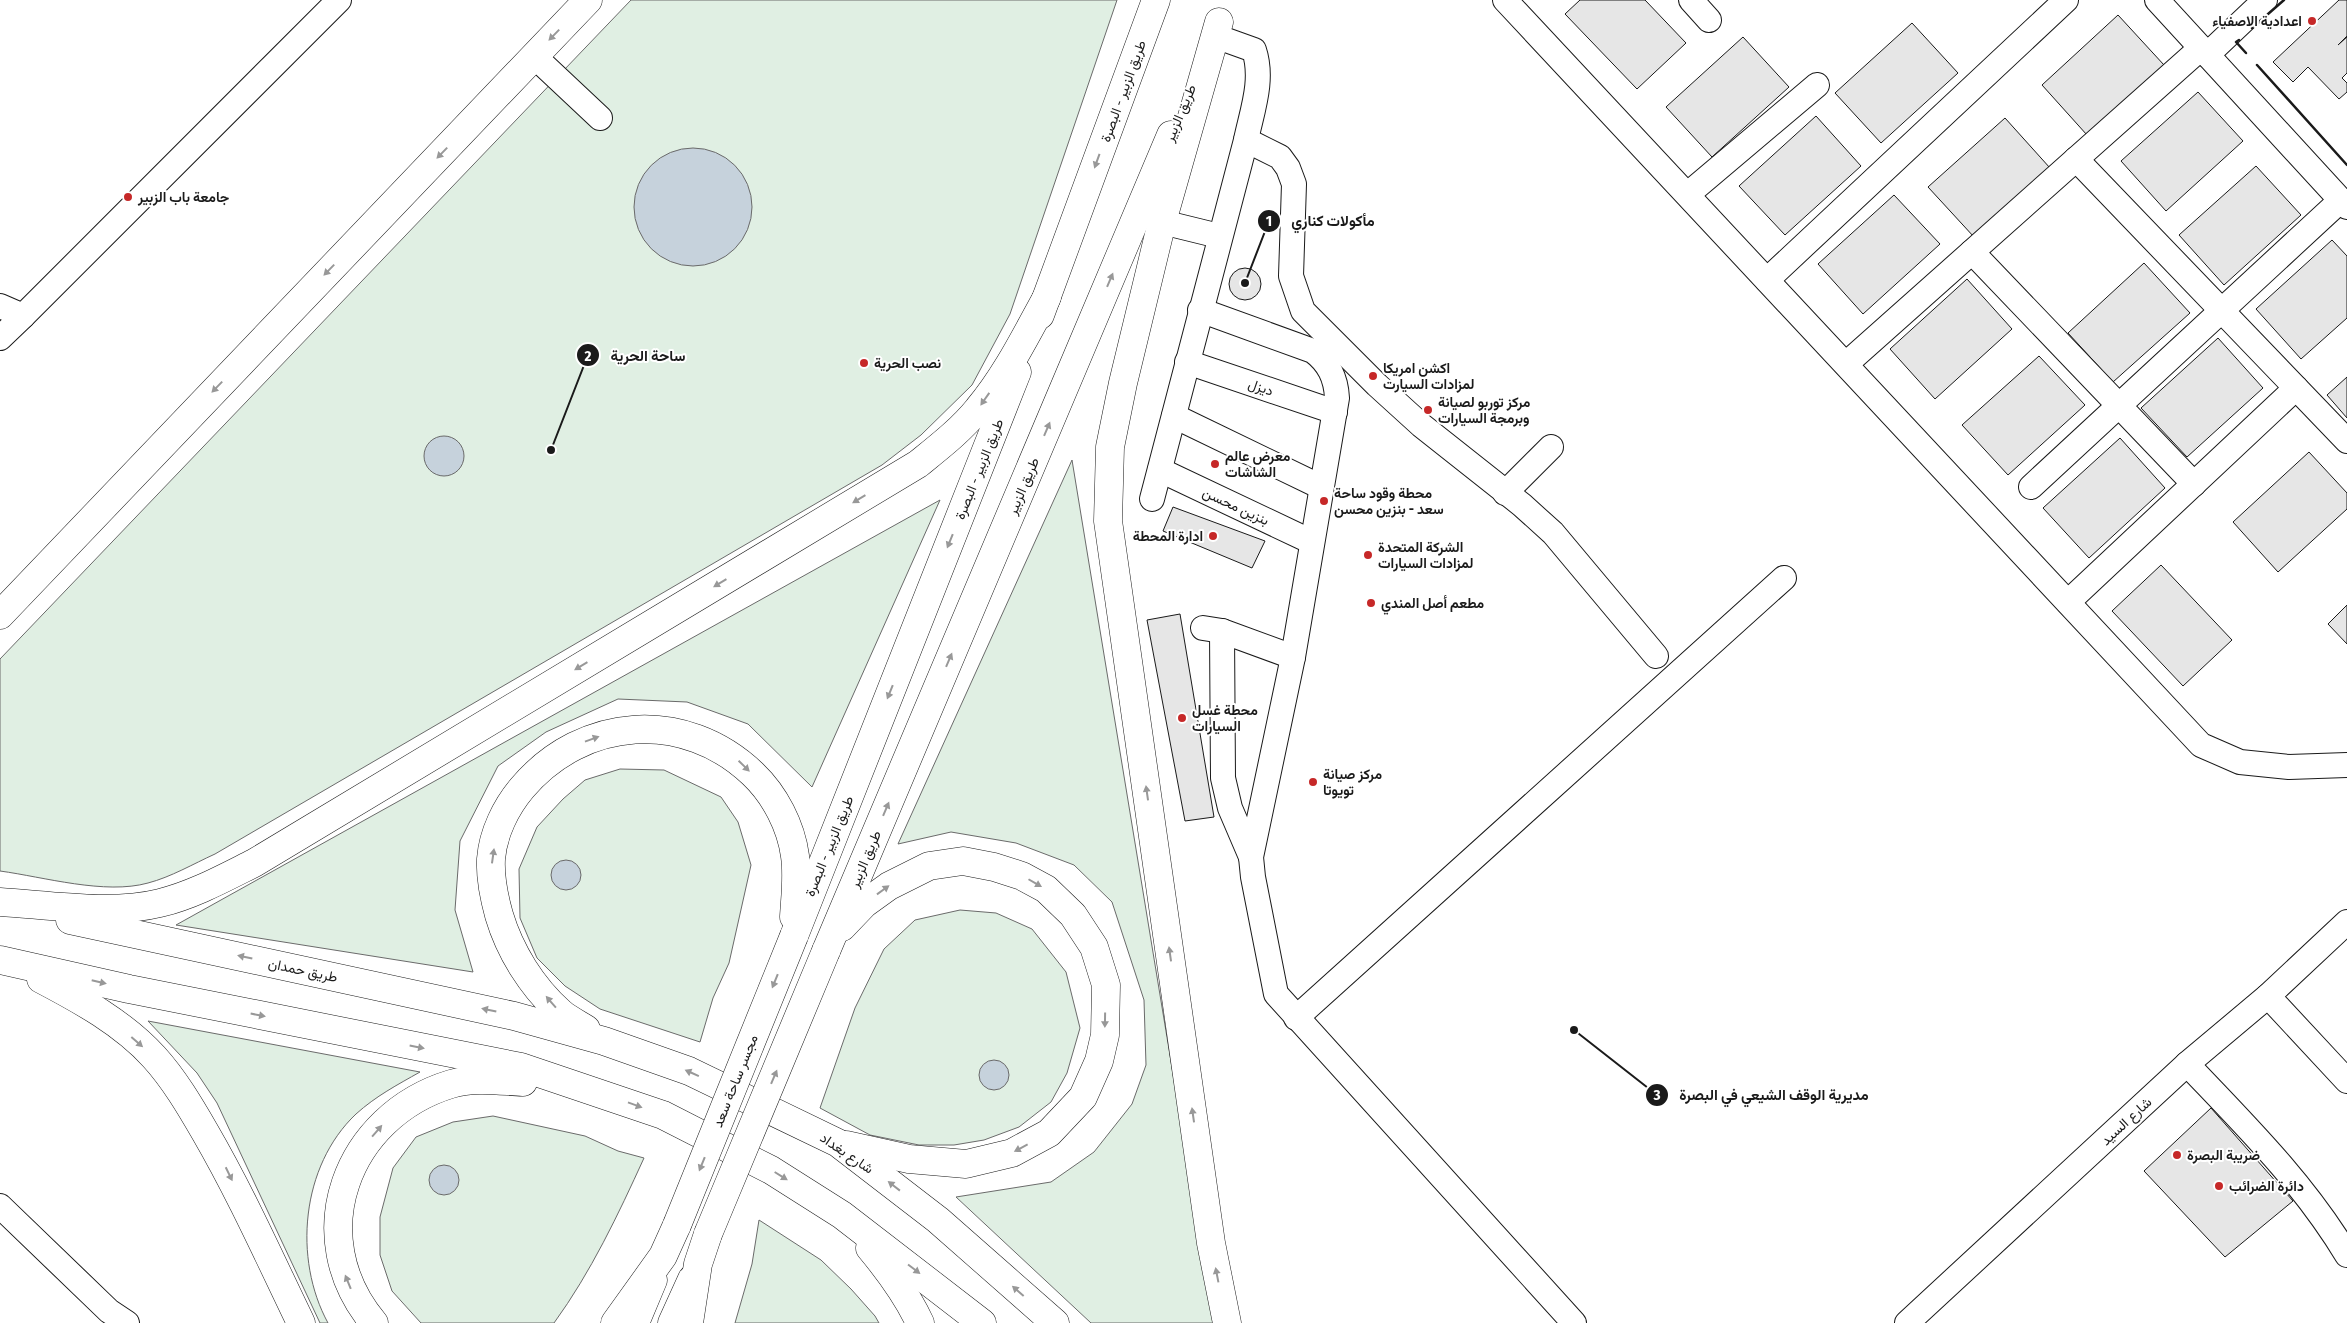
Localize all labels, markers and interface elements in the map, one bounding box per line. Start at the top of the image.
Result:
place label: اعدادية الاصفياء [2212,13,2302,30]
marker: اعدادية الاصفياء [2306,15,2318,27]
one-way arrow [548,29,560,41]
street label: طريق الزبير - البصرة [1097,38,1150,144]
street label: طريق الزبير [1160,82,1200,145]
one-way arrow [436,146,448,158]
one-way arrow [1093,154,1101,169]
place label: جامعة باب الزبير [137,189,230,206]
marker: جامعة باب الزبير [122,191,134,203]
callout: مأكولات كناري [1257,206,1385,236]
text: 1 [1266,212,1272,230]
text: مأكولات كناري [1291,212,1375,234]
one-way arrow [323,264,335,276]
one-way arrow [1106,272,1114,287]
callout: ساحة الحرية [576,340,696,370]
text: 2 [584,347,592,365]
text: ساحة الحرية [611,347,685,365]
place label: نصب الحرية [874,355,941,372]
marker: نصب الحرية [858,357,870,369]
place label: اكشن امريكا لمزادات السيارت [1383,360,1475,393]
marker: اكشن امريكا لمزادات السيارت [1367,370,1379,382]
street label: ديزل [1246,375,1276,401]
one-way arrow [211,381,223,393]
one-way arrow [980,392,990,406]
place label: مركز توربو لصيانة وبرمجة السيارات [1438,394,1531,427]
marker: مركز توربو لصيانة وبرمجة السيارات [1422,404,1434,416]
street label: طريق الزبير - البصرة [952,416,1007,522]
one-way arrow [1043,422,1051,436]
place label: معرض عالم الشاشات [1225,448,1291,481]
street label: طريق الزبير [1003,455,1043,518]
marker: معرض عالم الشاشات [1209,458,1221,470]
street label: بنزين محسن [1200,484,1272,529]
place label: محطة وقود ساحة سعد - بنزين محسن [1334,485,1444,518]
one-way arrow [853,495,866,504]
marker: محطة وقود ساحة سعد - بنزين محسن [1318,495,1330,507]
place label: ادارة المحطة [1133,528,1203,545]
marker: ادارة المحطة [1207,530,1219,542]
one-way arrow [946,534,954,548]
place label: الشركة المتحدة لمزادات السيارات [1378,539,1473,572]
marker: الشركة المتحدة لمزادات السيارات [1362,549,1374,561]
one-way arrow [714,578,727,587]
place label: مطعم أصل المندي [1381,595,1485,615]
marker: مطعم أصل المندي [1365,597,1377,609]
one-way arrow [946,653,954,667]
one-way arrow [574,662,587,671]
one-way arrow [886,685,894,699]
place label: محطة غسل السيارات [1192,702,1258,735]
marker: محطة غسل السيارات [1176,712,1188,724]
one-way arrow [585,735,600,743]
one-way arrow [738,760,750,772]
place label: مركز صيانة تويوتا [1323,766,1382,799]
marker: مركز صيانة تويوتا [1307,776,1319,788]
one-way arrow [1143,785,1151,801]
street label: طريق الزبير - البصرة [802,793,857,899]
one-way arrow [883,802,891,816]
street label: طريق الزبير [845,828,885,891]
one-way arrow [489,848,497,864]
one-way arrow [1028,879,1042,888]
one-way arrow [876,885,889,896]
one-way arrow [1165,945,1173,961]
one-way arrow [237,953,253,961]
street label: طريق حمدان [267,955,339,986]
one-way arrow [771,974,779,988]
one-way arrow [91,978,106,986]
one-way arrow [545,996,557,1008]
one-way arrow [481,1006,497,1014]
one-way arrow [250,1011,266,1019]
one-way arrow [1101,1012,1109,1028]
street label: مجسر ساحة سعد [709,1032,762,1130]
one-way arrow [131,1036,143,1047]
one-way arrow [410,1043,426,1051]
one-way arrow [685,1068,699,1076]
one-way arrow [770,1069,778,1084]
callout: مديرية الوقف الشيعي في البصرة [1644,1080,1879,1110]
text: 3 [1652,1086,1661,1104]
text: مديرية الوقف الشيعي في البصرة [1679,1086,1869,1108]
street label: شارع السيد [2097,1094,2157,1151]
one-way arrow [628,1102,643,1109]
one-way arrow [1188,1106,1196,1122]
one-way arrow [371,1126,383,1138]
street label: شارع بغداد [816,1129,877,1179]
one-way arrow [1014,1144,1028,1152]
place label: ضريبة البصرة [2187,1147,2260,1164]
marker: ضريبة البصرة [2171,1149,2183,1161]
one-way arrow [697,1157,705,1171]
one-way arrow [225,1167,233,1182]
one-way arrow [775,1172,788,1181]
place label: دائرة الضرائب [2229,1178,2304,1195]
marker: دائرة الضرائب [2213,1180,2225,1192]
one-way arrow [888,1181,901,1192]
one-way arrow [907,1264,920,1275]
one-way arrow [1213,1267,1221,1283]
one-way arrow [344,1275,352,1289]
one-way arrow [1013,1285,1025,1297]

